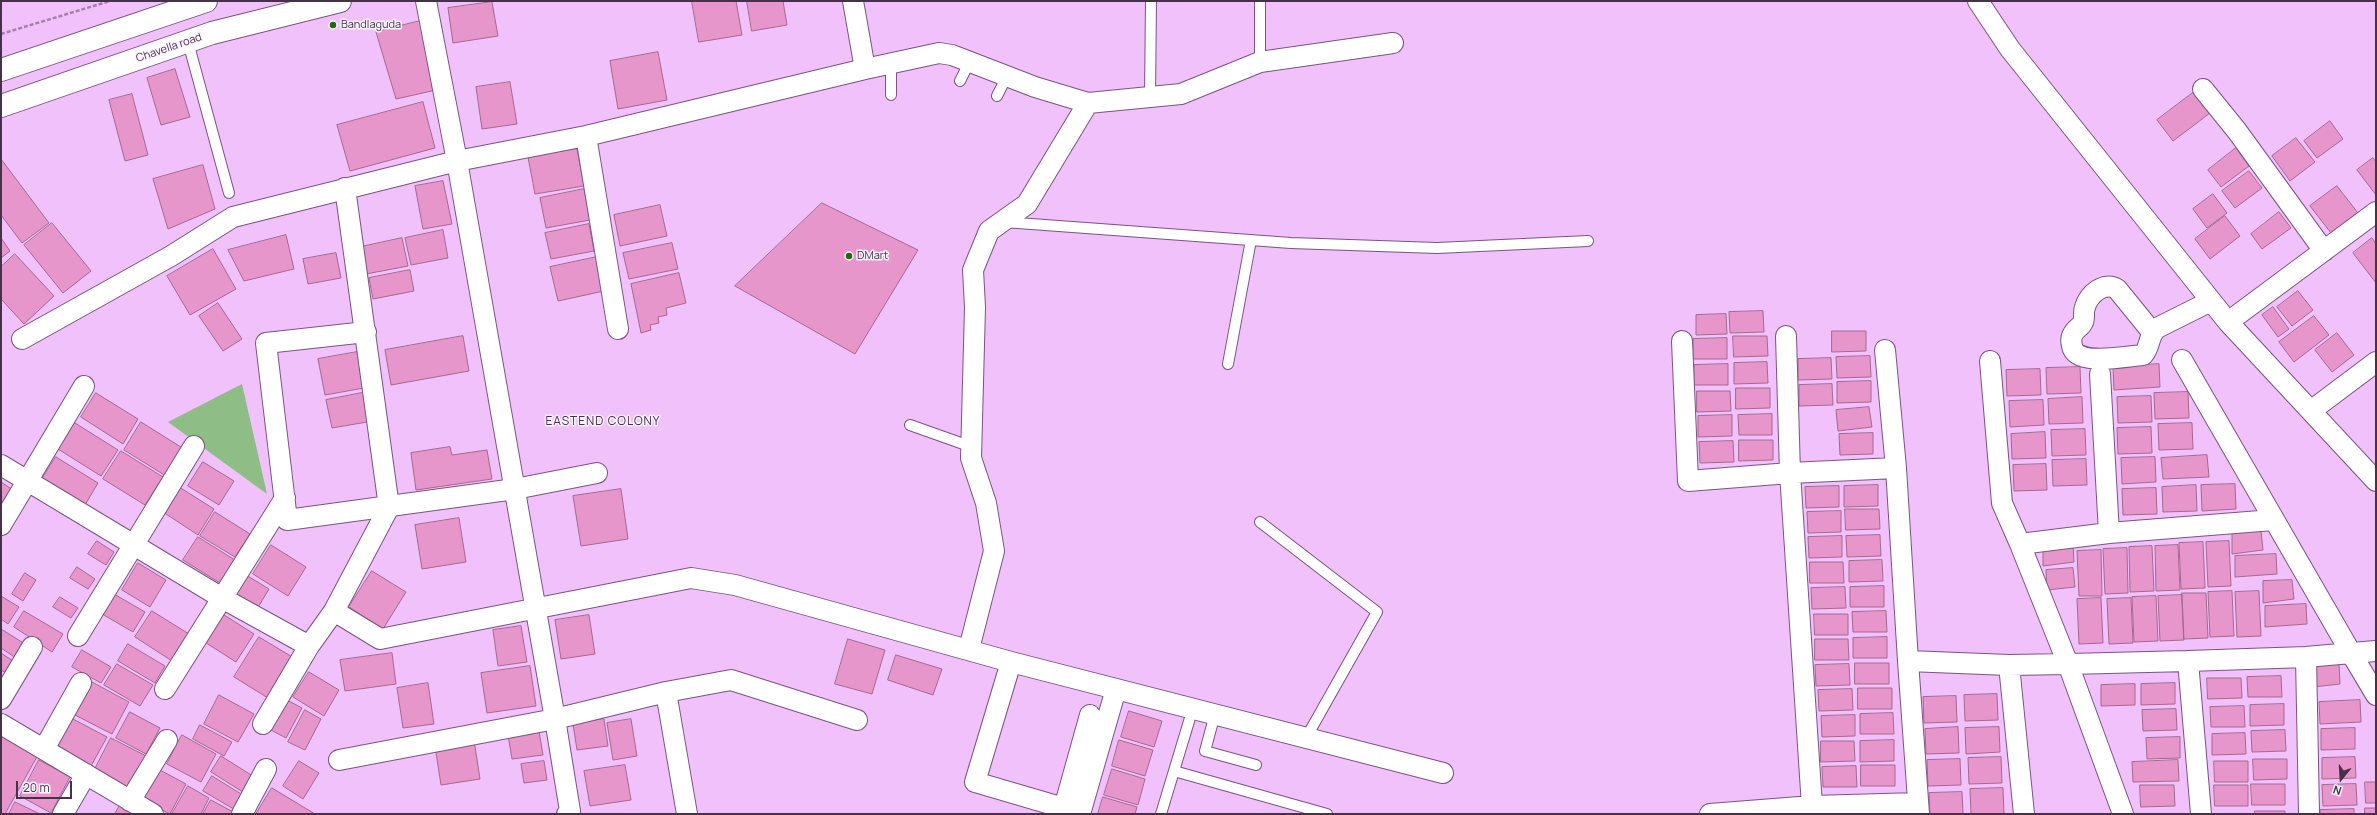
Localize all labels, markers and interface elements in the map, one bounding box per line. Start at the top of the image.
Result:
place label: Bandlaguda [341,18,401,32]
marker: Bandlaguda [328,20,338,30]
street label: Chavella road [134,31,204,65]
place label: DMart [857,249,888,263]
marker: DMart [844,251,854,261]
district label: EASTEND COLONY [546,415,660,429]
north arrow [2321,759,2361,799]
scale bar [18,773,74,799]
text: 20 m [23,779,50,796]
text: N [2331,783,2343,799]

